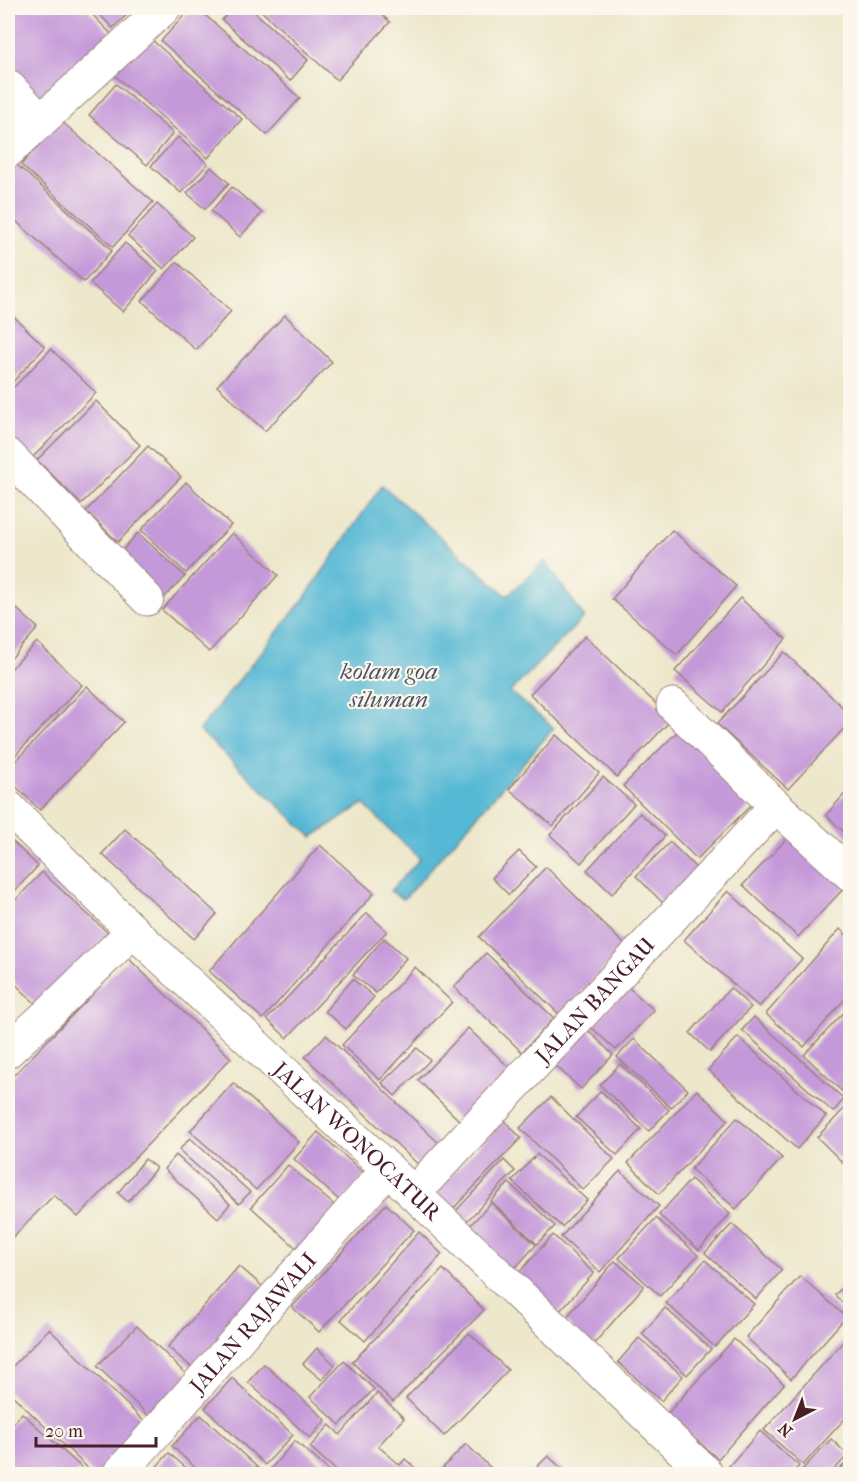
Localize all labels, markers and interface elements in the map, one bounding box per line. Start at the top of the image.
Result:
water label: kolam goa siluman [339,657,438,713]
street label: JALAN BANGAU [529,932,661,1070]
street label: JALAN WONOCATUR [266,1055,446,1227]
street label: JALAN RAJAWALI [183,1247,322,1400]
north arrow [765,1389,825,1449]
scale bar [36,1410,156,1448]
text: N [774,1418,796,1441]
text: 20 m [45,1421,83,1442]

